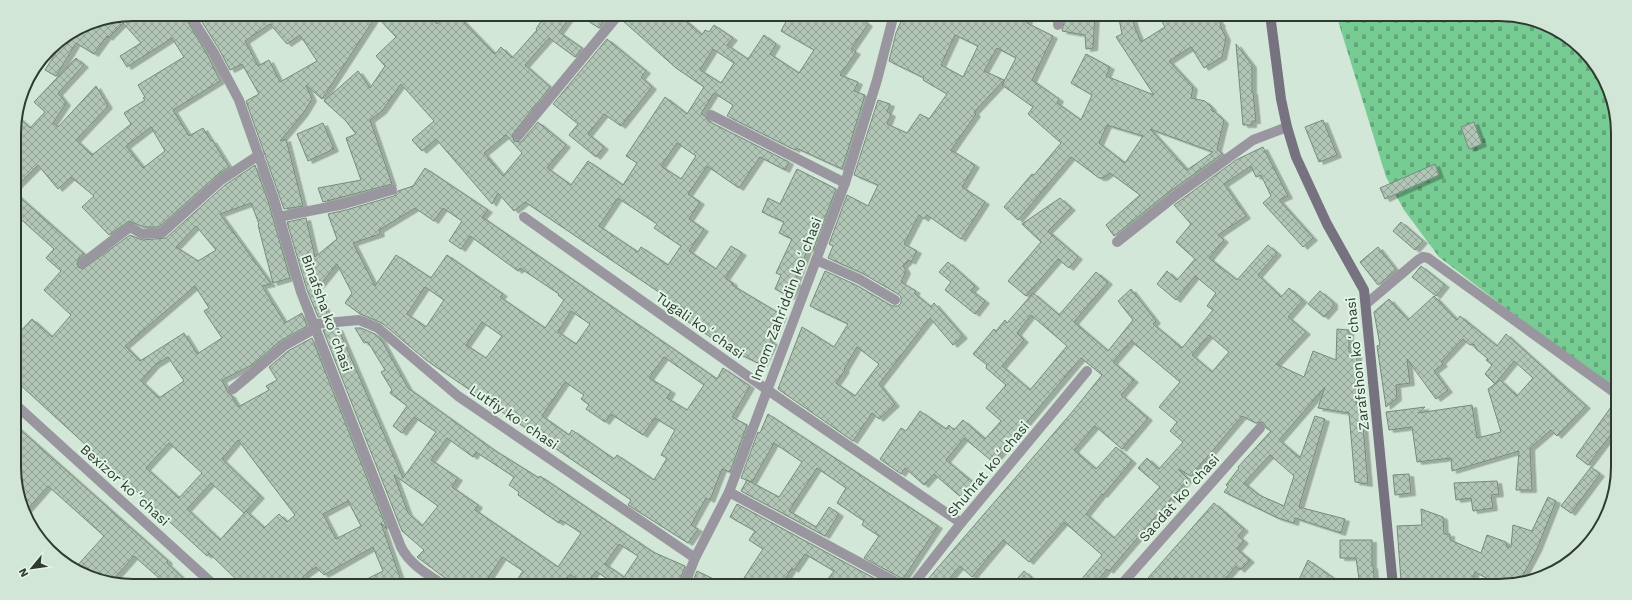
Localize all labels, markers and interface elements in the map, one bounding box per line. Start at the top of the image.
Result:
street label: Imom Zahriddin koʻchasi [747,215,825,383]
street label: Binafsha koʻchasi [298,252,356,374]
street label: Tugali koʻchasi [653,289,747,361]
street label: Zarafshon koʻchasi [1342,297,1372,431]
street label: Lutfiy koʻchasi [467,381,561,453]
street label: Shuhrat koʻchasi [944,418,1032,520]
street label: Bexizor koʻchasi [77,441,173,529]
street label: Saodat koʻchasi [1135,451,1223,545]
north arrow [12,548,52,588]
text: N [16,566,31,579]

